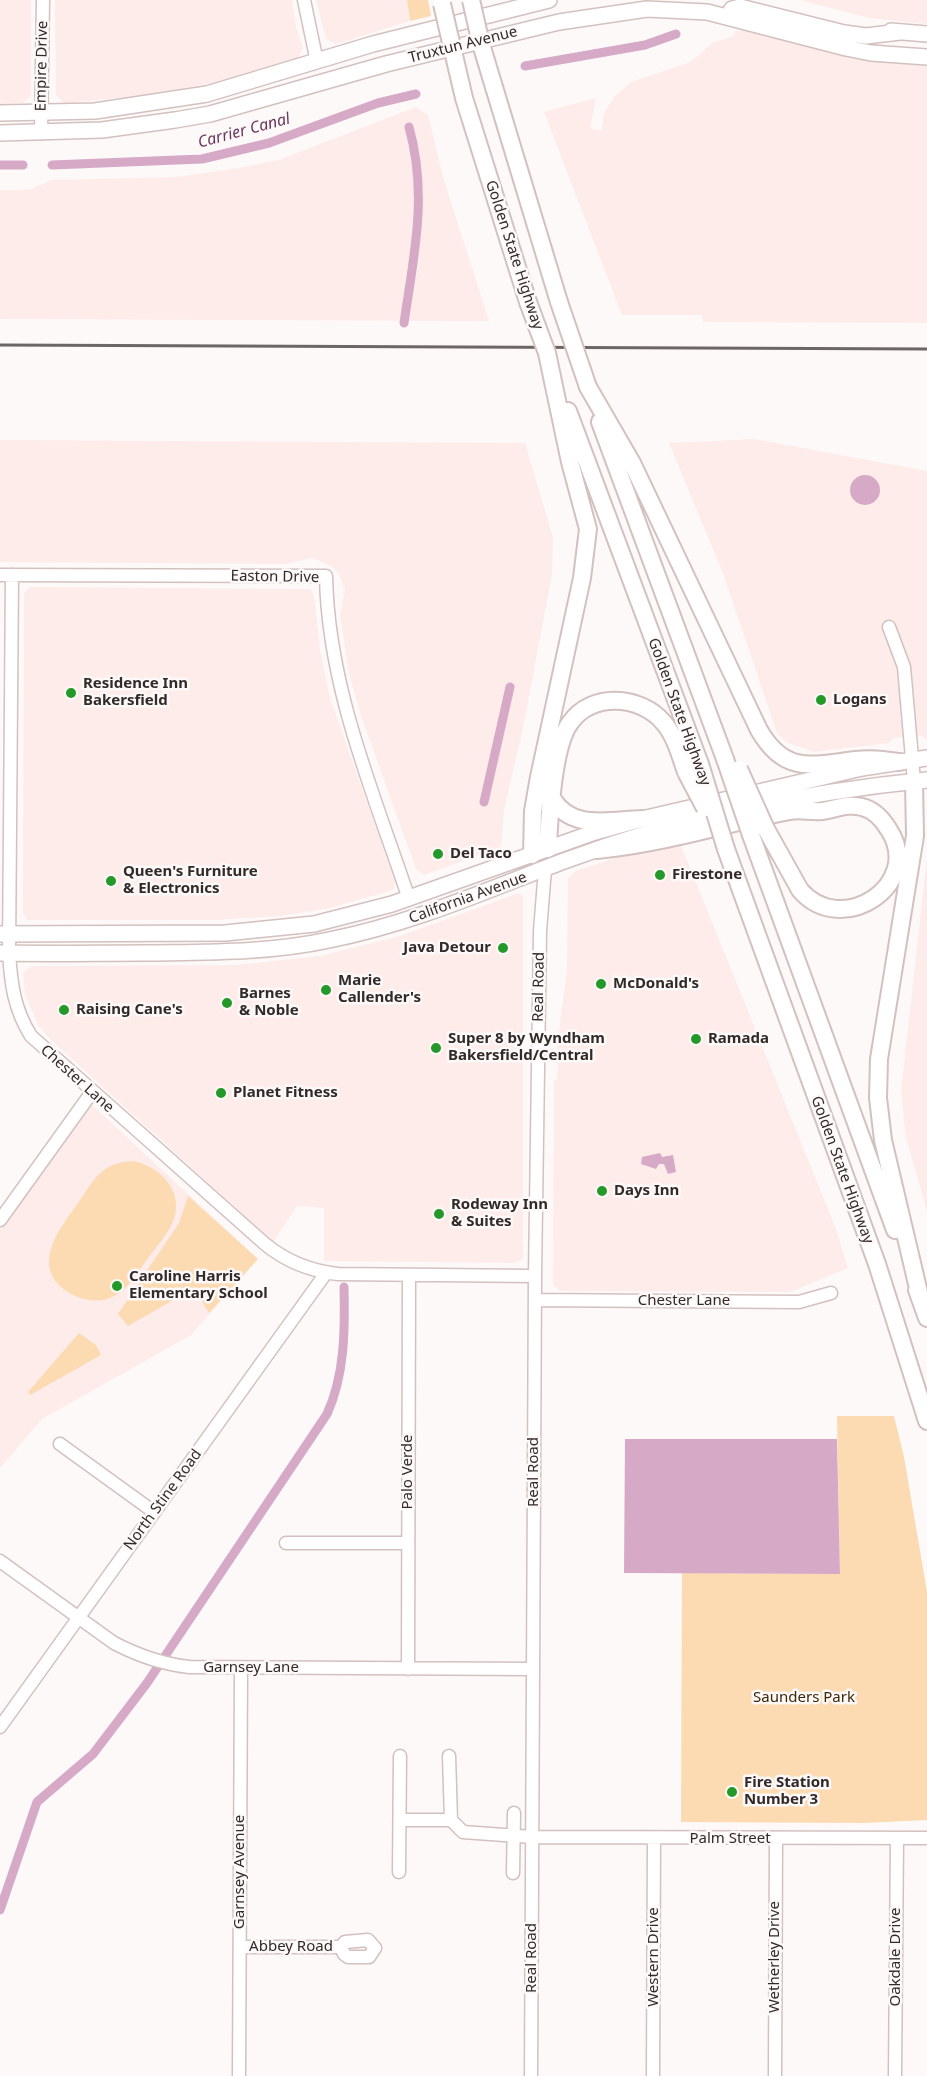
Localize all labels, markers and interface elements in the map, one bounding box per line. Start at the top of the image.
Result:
street label: Empire Drive [32,20,52,112]
street label: Truxtun Avenue [407,23,519,67]
water label: Carrier Canal [196,109,292,153]
street label: Golden State Highway [481,178,547,332]
street label: Easton Drive [231,567,319,587]
street label: Golden State Highway [644,636,714,788]
place label: Residence Inn Bakersfield [83,675,188,710]
marker: Residence Inn Bakersfield [64,686,78,700]
place label: Logans [833,691,887,709]
marker: Logans [814,693,828,707]
place label: Del Taco [450,845,512,863]
marker: Del Taco [431,847,445,861]
place label: Queen's Furniture & Electronics [123,863,258,898]
place label: Firestone [672,866,742,884]
street label: California Avenue [407,868,529,928]
marker: Firestone [653,868,667,882]
marker: Queen's Furniture & Electronics [104,874,118,888]
place label: Java Detour [403,939,491,957]
marker: Java Detour [496,941,510,955]
street label: Real Road [529,952,549,1022]
place label: Marie Callender's [338,972,421,1007]
place label: McDonald's [613,975,699,993]
marker: McDonald's [594,977,608,991]
marker: Marie Callender's [319,983,333,997]
place label: Barnes & Noble [239,985,299,1020]
marker: Barnes & Noble [220,996,234,1010]
place label: Raising Cane's [76,1001,183,1019]
marker: Raising Cane's [57,1003,71,1017]
place label: Super 8 by Wyndham Bakersfield/Central [448,1030,605,1065]
place label: Ramada [708,1030,769,1048]
marker: Ramada [689,1032,703,1046]
street label: Chester Lane [37,1041,117,1117]
marker: Super 8 by Wyndham Bakersfield/Central [429,1041,443,1055]
place label: Planet Fitness [233,1084,338,1102]
marker: Planet Fitness [214,1086,228,1100]
street label: Golden State Highway [807,1094,877,1246]
place label: Days Inn [614,1182,679,1200]
marker: Days Inn [595,1184,609,1198]
place label: Rodeway Inn & Suites [451,1196,548,1231]
marker: Rodeway Inn & Suites [432,1207,446,1221]
place label: Caroline Harris Elementary School [129,1268,268,1303]
marker: Caroline Harris Elementary School [110,1279,124,1293]
street label: Chester Lane [638,1292,730,1310]
street label: Palo Verde [399,1434,417,1510]
street label: Real Road [525,1437,543,1507]
street label: North Stine Road [120,1446,206,1554]
street label: Garnsey Lane [203,1659,299,1677]
park label: Saunders Park [753,1689,855,1707]
place label: Fire Station Number 3 [744,1774,830,1809]
marker: Fire Station Number 3 [725,1785,739,1799]
street label: Garnsey Avenue [231,1815,249,1929]
street label: Palm Street [689,1830,771,1848]
street label: Wetherley Drive [766,1901,784,2013]
street label: Western Drive [645,1907,663,2007]
street label: Oakdale Drive [887,1907,905,2007]
street label: Real Road [523,1923,541,1993]
street label: Abbey Road [249,1938,333,1956]

